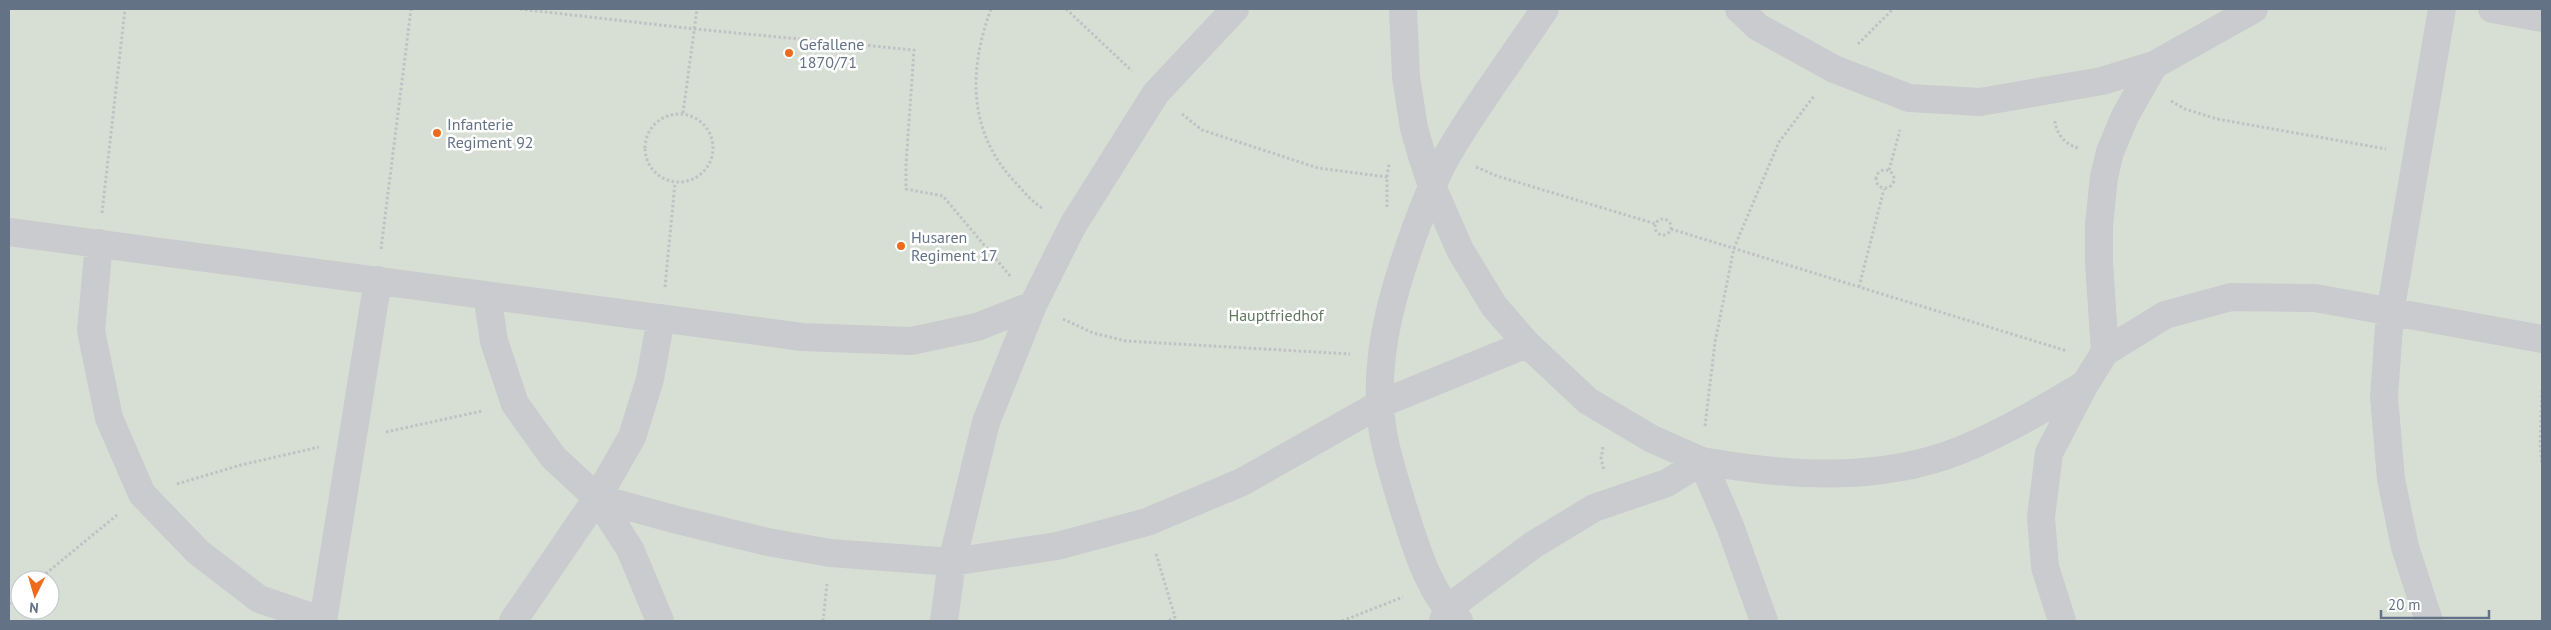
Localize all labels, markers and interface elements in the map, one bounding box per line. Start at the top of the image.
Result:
place label: Gefallene 1870/71 [799,34,864,72]
marker: Gefallene 1870/71 [783,47,795,59]
place label: Infanterie Regiment 92 [447,114,534,152]
marker: Infanterie Regiment 92 [431,127,443,139]
place label: Husaren Regiment 17 [911,227,998,265]
marker: Husaren Regiment 17 [895,240,907,252]
park label: Hauptfriedhof [1228,305,1324,325]
north arrow [10,570,60,620]
scale bar [2381,588,2488,620]
text: 20 m [2388,595,2421,614]
text: N [28,599,39,617]

